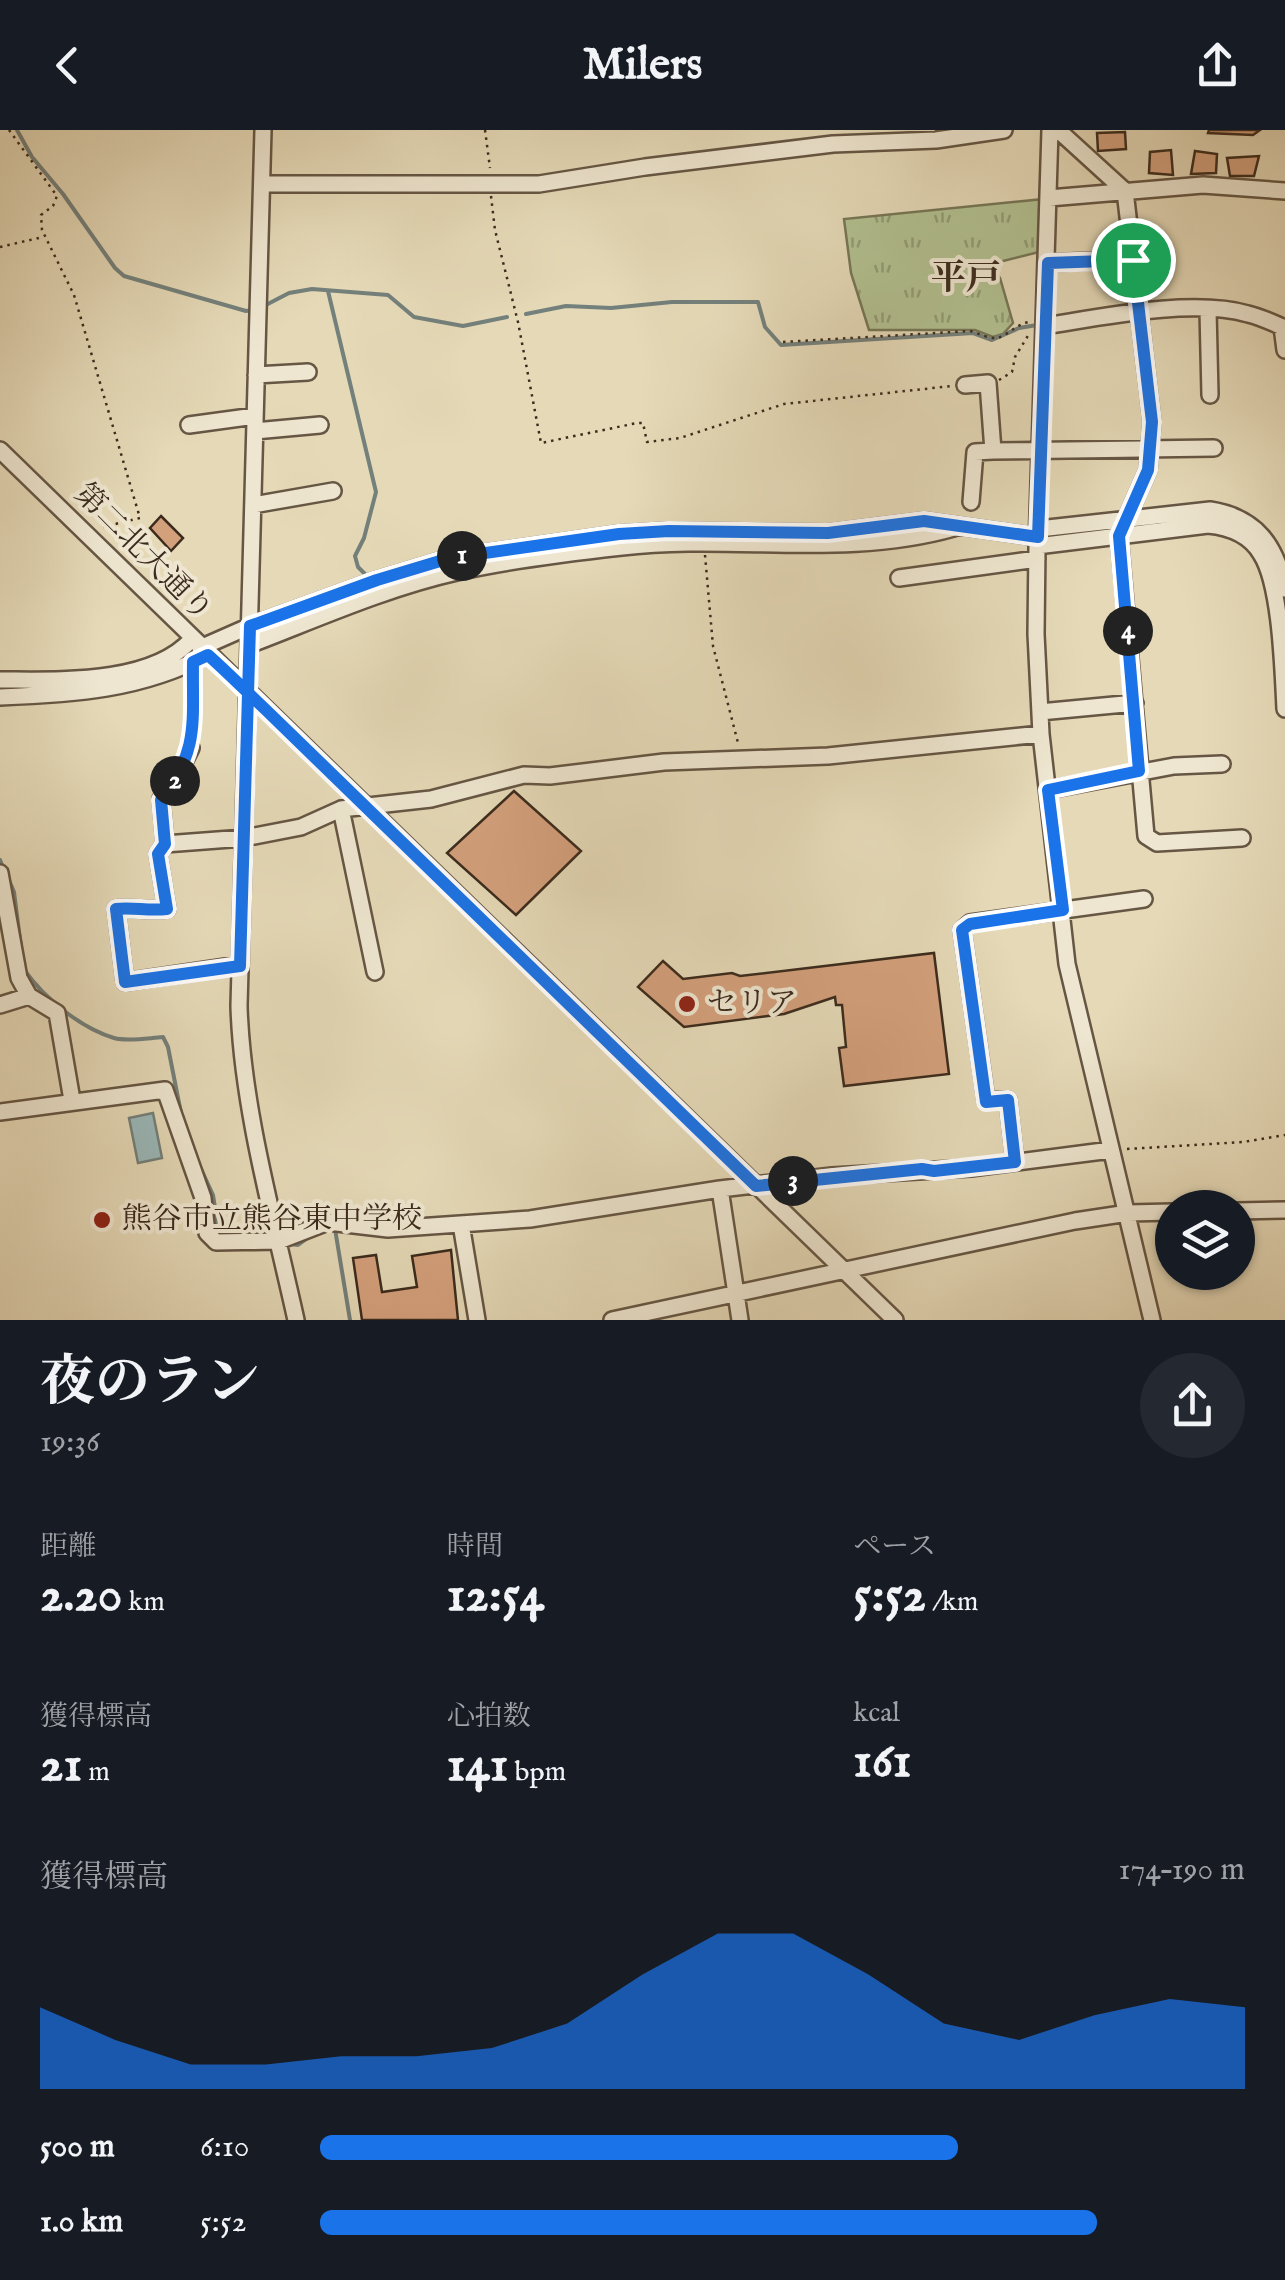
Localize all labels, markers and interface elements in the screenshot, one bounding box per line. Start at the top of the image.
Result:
text: Milers [583,37,702,94]
icon: back [40,38,95,93]
icon: share [1190,38,1245,93]
pin [1091,218,1176,303]
icon: arrive [1106,233,1161,288]
district label: 平戸 [931,257,1001,302]
street label: 第二北大通り [66,476,220,630]
pin: 1 [437,531,487,581]
text: 1 [457,538,467,573]
pin: 4 [1103,606,1153,656]
text: 4 [1121,613,1135,648]
pin: 2 [150,756,200,806]
text: 2 [168,763,182,798]
place label: セリア [707,985,797,1023]
marker: セリア [676,993,698,1015]
pin: 3 [768,1156,818,1206]
text: 3 [788,1163,798,1198]
map controls [1155,1190,1255,1290]
button: layers [1155,1190,1255,1290]
place label: 熊谷市立熊谷東中学校 [122,1201,422,1239]
marker: 熊谷市立熊谷東中学校 [91,1209,113,1231]
text: 夜のラン [40,1349,260,1419]
button: share [1140,1353,1245,1458]
text: 19:36 [40,1422,100,1463]
text: 距離 [40,1530,96,1565]
text: 時間 [447,1530,503,1565]
text: ペース [853,1530,936,1565]
text: 2.20 [40,1565,122,1628]
text: 12:54 [447,1565,544,1628]
text: 5:52 [853,1565,926,1628]
text: km [122,1585,165,1620]
text: /km [926,1585,978,1620]
text: kcal [853,1696,900,1731]
text: 獲得標高 [40,1700,152,1735]
text: 心拍数 [447,1700,531,1735]
text: 161 [853,1731,911,1794]
text: 21 [40,1735,82,1798]
text: 141 [447,1735,508,1798]
text: m [82,1755,110,1790]
text: bpm [508,1755,566,1790]
text: 174–190 m [1119,1850,1245,1891]
text: 獲得標高 [40,1858,168,1899]
text: 500 m [40,2127,115,2168]
text: 6:10 [200,2127,249,2168]
text: 1.0 km [40,2202,123,2243]
text: 5:52 [200,2202,247,2243]

